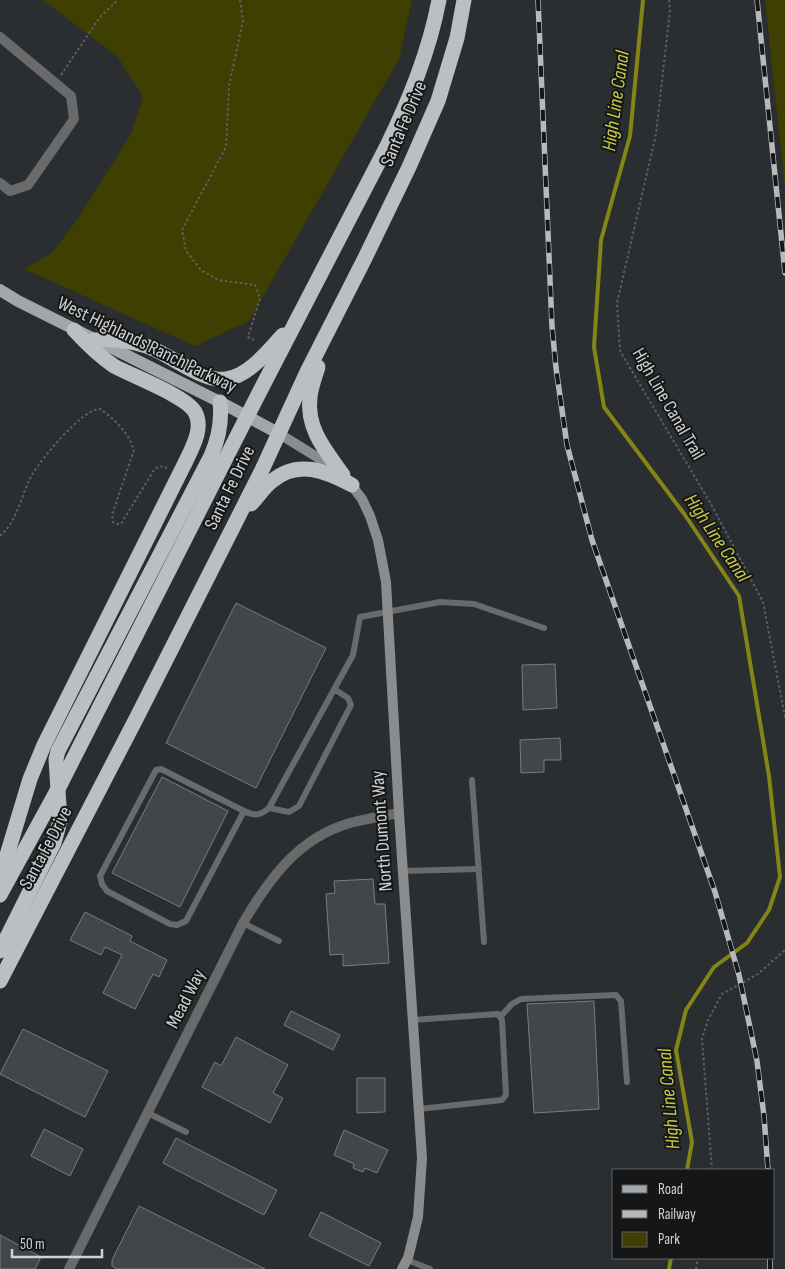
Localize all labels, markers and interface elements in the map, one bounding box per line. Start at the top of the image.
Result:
water label: High Line Canal [597,48,635,153]
street label: Santa Fe Drive [376,78,432,170]
street label: West Highlands Ranch Parkway [54,292,241,399]
street label: High Line Canal Trail [627,344,709,464]
street label: Santa Fe Drive [200,442,260,534]
water label: High Line Canal [679,489,756,588]
street label: North Dumont Way [366,769,398,892]
street label: Santa Fe Drive [15,803,77,893]
street label: Mead Way [161,965,211,1033]
water label: High Line Canal [653,1046,685,1150]
legend [612,1169,775,1259]
text: Road [658,1180,683,1199]
text: Railway [658,1205,696,1224]
scale bar [12,1226,102,1258]
text: Park [658,1230,680,1249]
text: 50 m [20,1235,45,1254]

